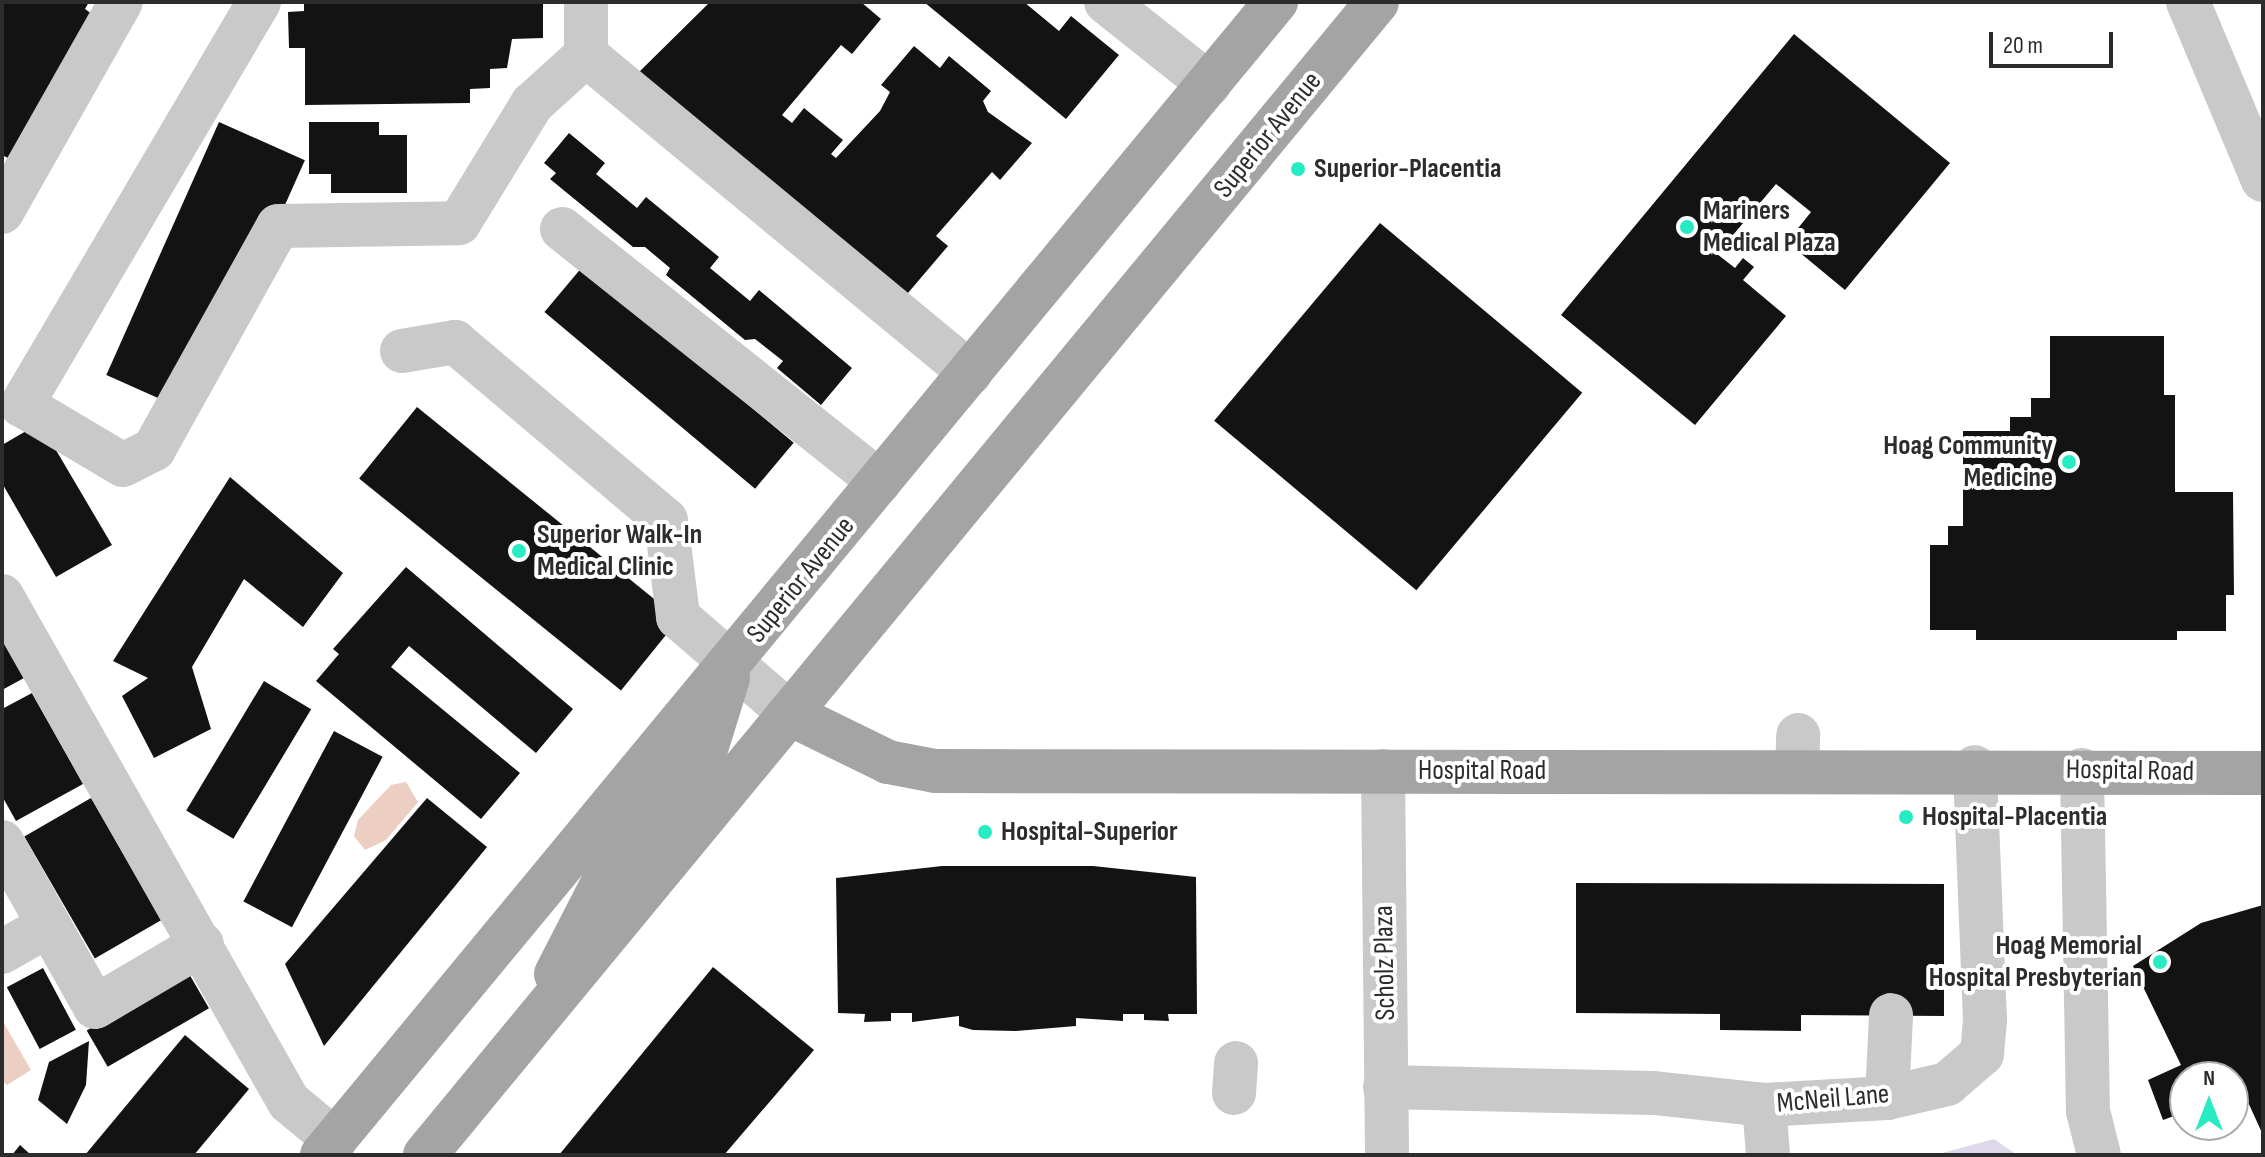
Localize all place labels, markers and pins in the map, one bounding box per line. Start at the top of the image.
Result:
place label: Superior-Placentia [1314,152,1501,186]
marker: Superior-Placentia [1289,160,1307,178]
place label: Mariners Medical Plaza [1703,194,1836,260]
marker: Mariners Medical Plaza [1678,218,1696,236]
place label: Hoag Community Medicine [1883,429,2053,495]
marker: Hoag Community Medicine [2060,453,2078,471]
place label: Superior Walk-In Medical Clinic [537,518,702,584]
marker: Superior Walk-In Medical Clinic [508,540,530,562]
place label: Hospital-Placentia [1922,800,2107,834]
marker: Hospital-Placentia [1897,808,1915,826]
place label: Hospital-Superior [1001,815,1178,849]
marker: Hospital-Superior [976,823,994,841]
place label: Hoag Memorial Hospital Presbyterian [1929,929,2142,995]
marker: Hoag Memorial Hospital Presbyterian [2149,951,2171,973]

